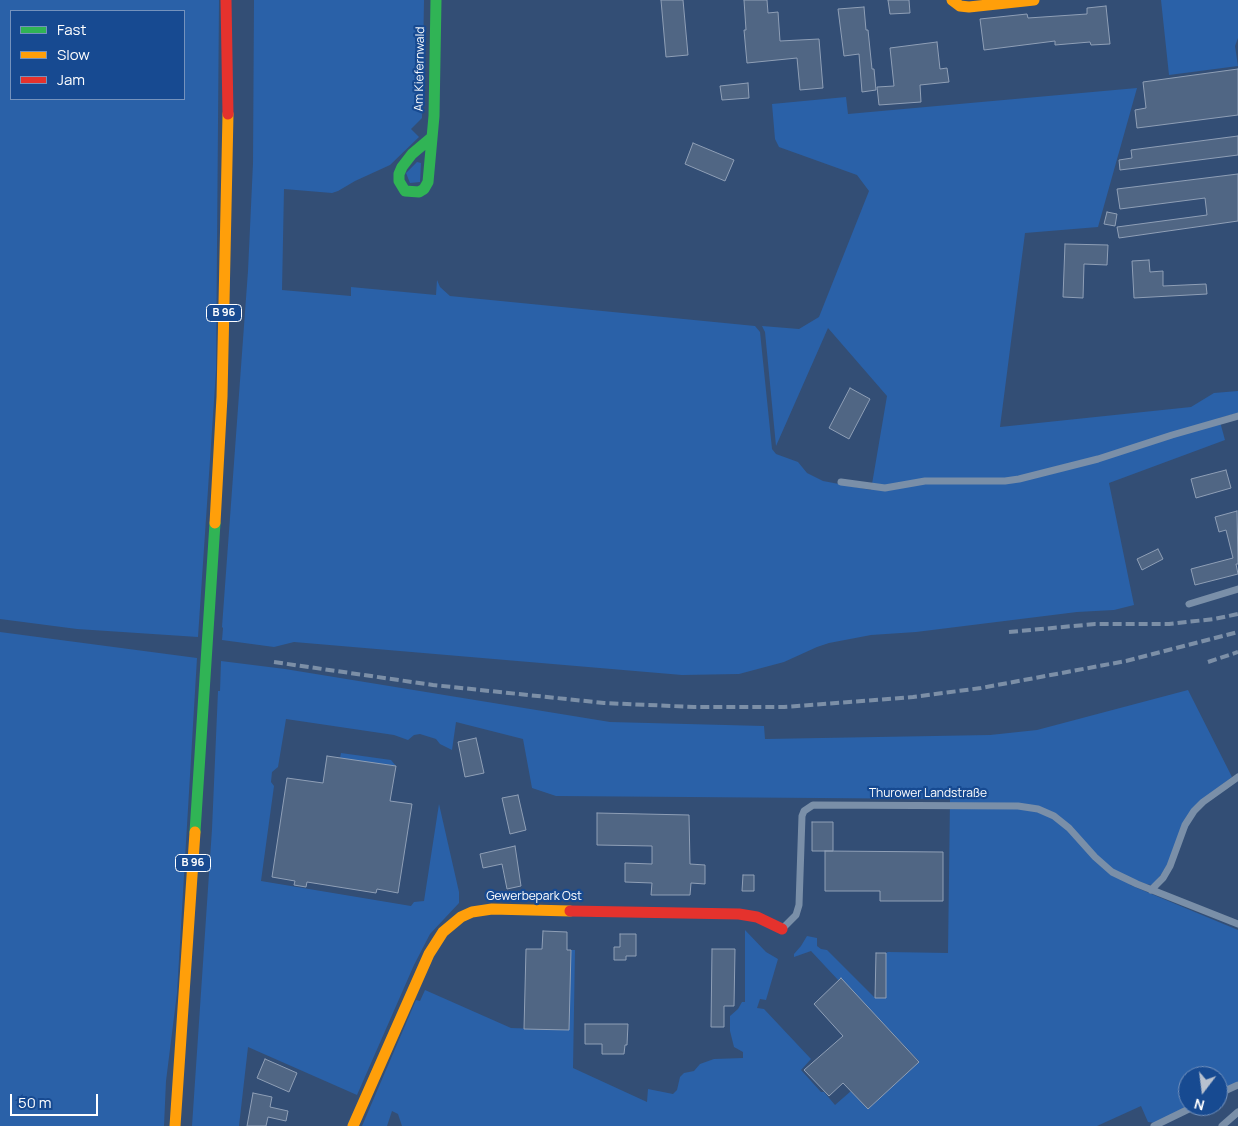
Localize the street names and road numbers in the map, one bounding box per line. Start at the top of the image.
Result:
street label: Am Kiefernwald [412,26,428,112]
road number: B 96 [206,304,242,322]
street label: Thurower Landstraße [869,787,987,801]
road number: B 96 [176,854,210,871]
street label: Gewerbepark Ost [486,890,582,904]

